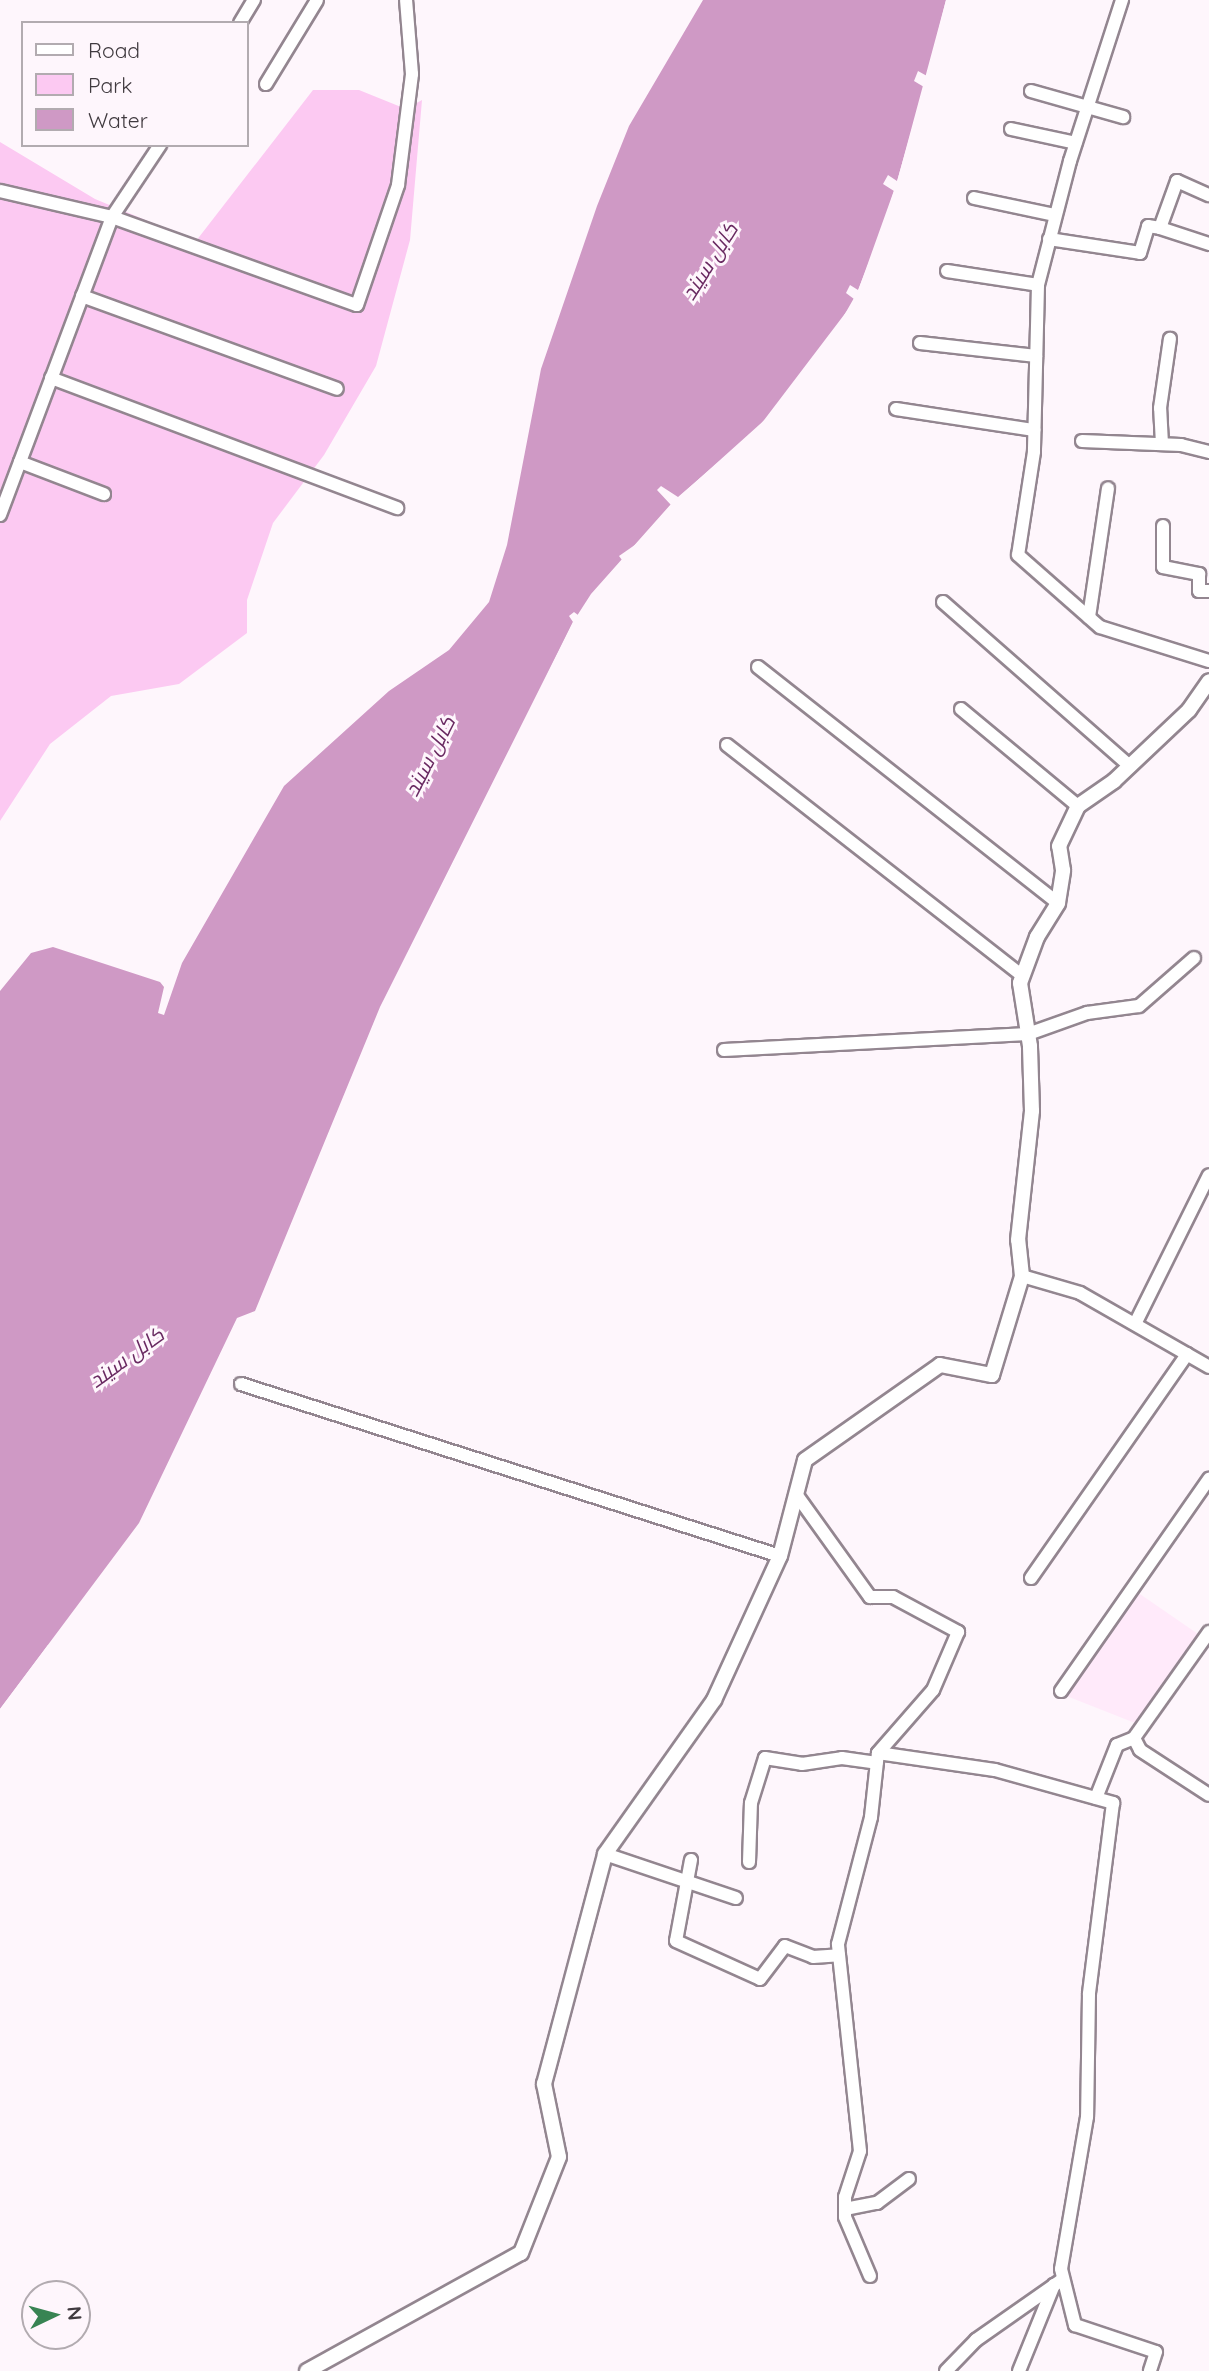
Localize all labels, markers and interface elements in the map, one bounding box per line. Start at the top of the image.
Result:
legend [21,21,248,147]
text: Road [88,37,140,63]
text: Park [88,72,132,98]
text: Water [88,107,148,133]
water label: کابل سيند [675,218,743,304]
water label: کابل سيند [398,712,460,800]
water label: کابل سيند [84,1321,168,1393]
north arrow [21,2280,91,2350]
text: N [62,2305,87,2321]

